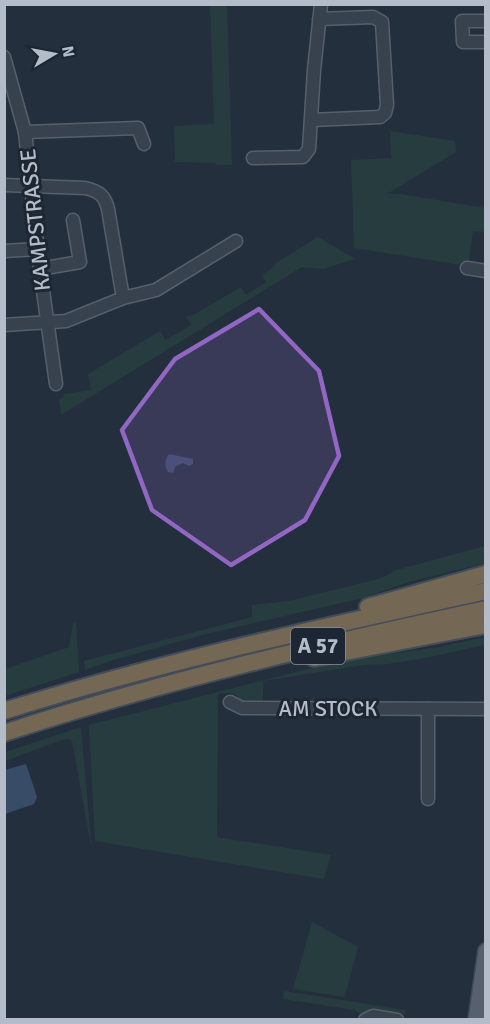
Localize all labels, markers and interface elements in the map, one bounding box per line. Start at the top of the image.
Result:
north arrow [24,24,84,84]
text: N [57,44,79,59]
street label: KAMPSTRASSE [14,148,56,292]
road number: A 57 [291,628,345,664]
street label: AM STOCK [279,695,377,722]

